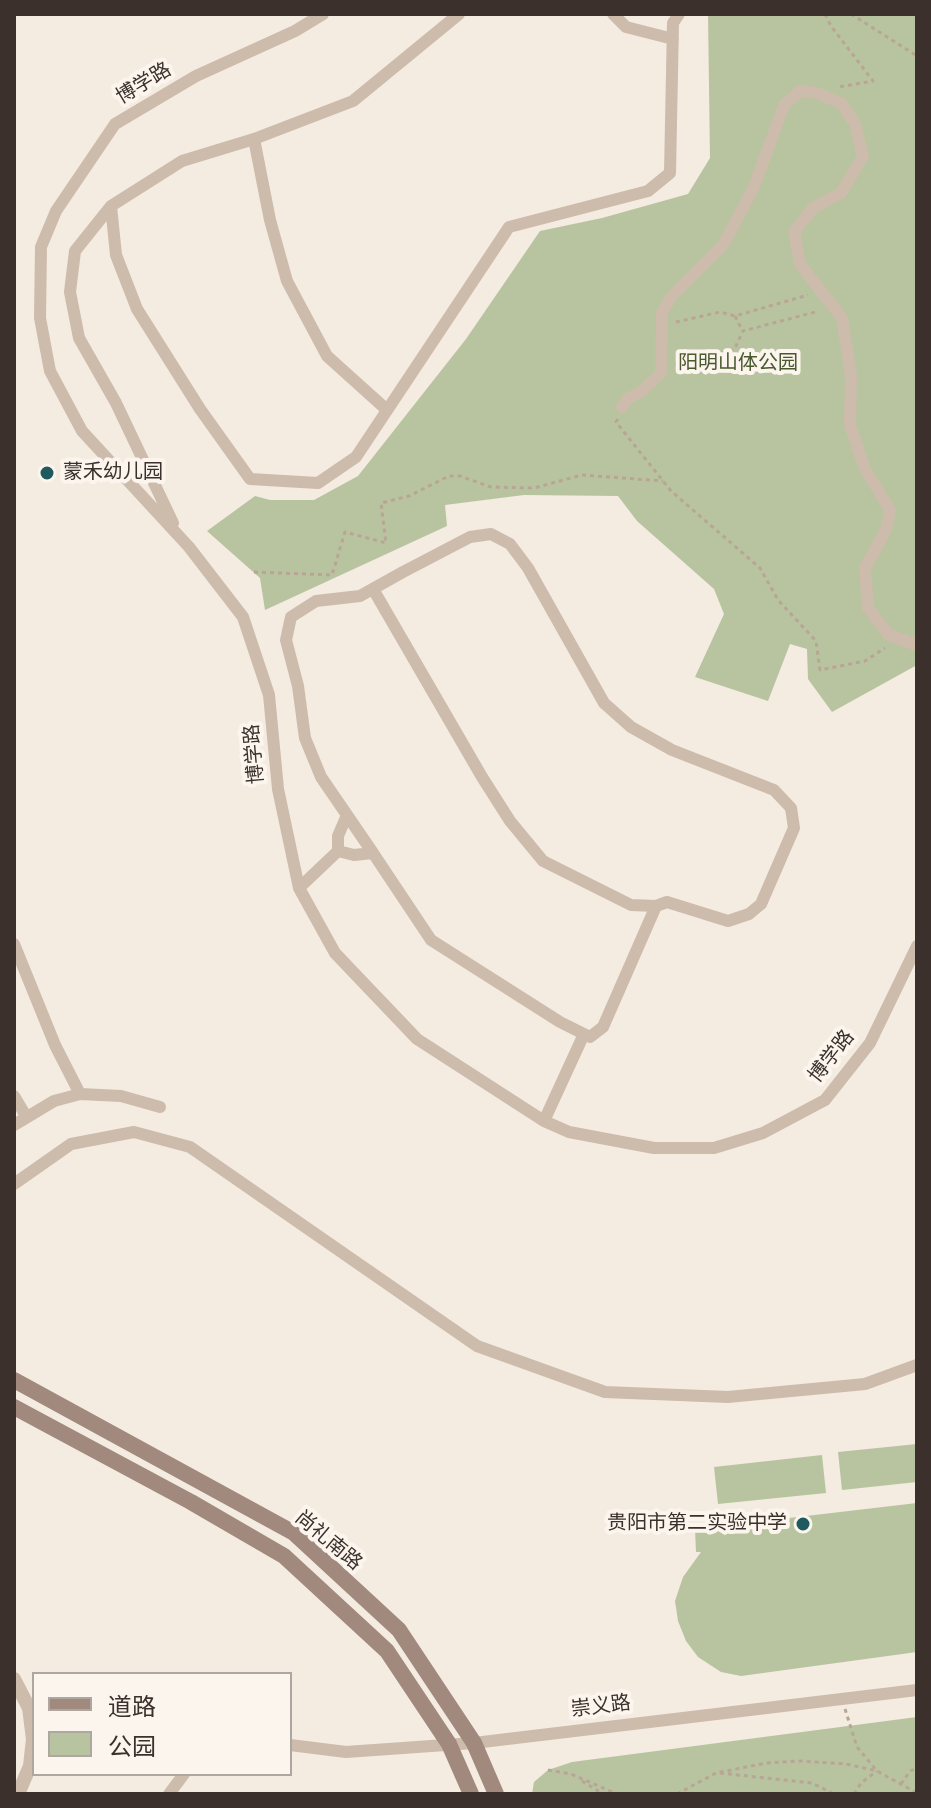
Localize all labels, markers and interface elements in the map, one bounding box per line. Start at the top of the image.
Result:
street label: 博学路 [112,58,176,110]
park label: 阳明山体公园 [678,352,798,376]
place label: 蒙禾幼儿园 [63,461,163,485]
marker: 蒙禾幼儿园 [38,464,56,482]
street label: 博学路 [240,723,270,785]
street label: 博学路 [804,1026,860,1088]
street label: 尚礼南路 [290,1506,366,1576]
place label: 贵阳市第二实验中学 [607,1512,787,1536]
marker: 贵阳市第二实验中学 [794,1515,812,1533]
legend [32,1672,292,1776]
text: 道路 [108,1691,156,1722]
street label: 崇义路 [570,1691,632,1723]
text: 公园 [108,1731,156,1762]

